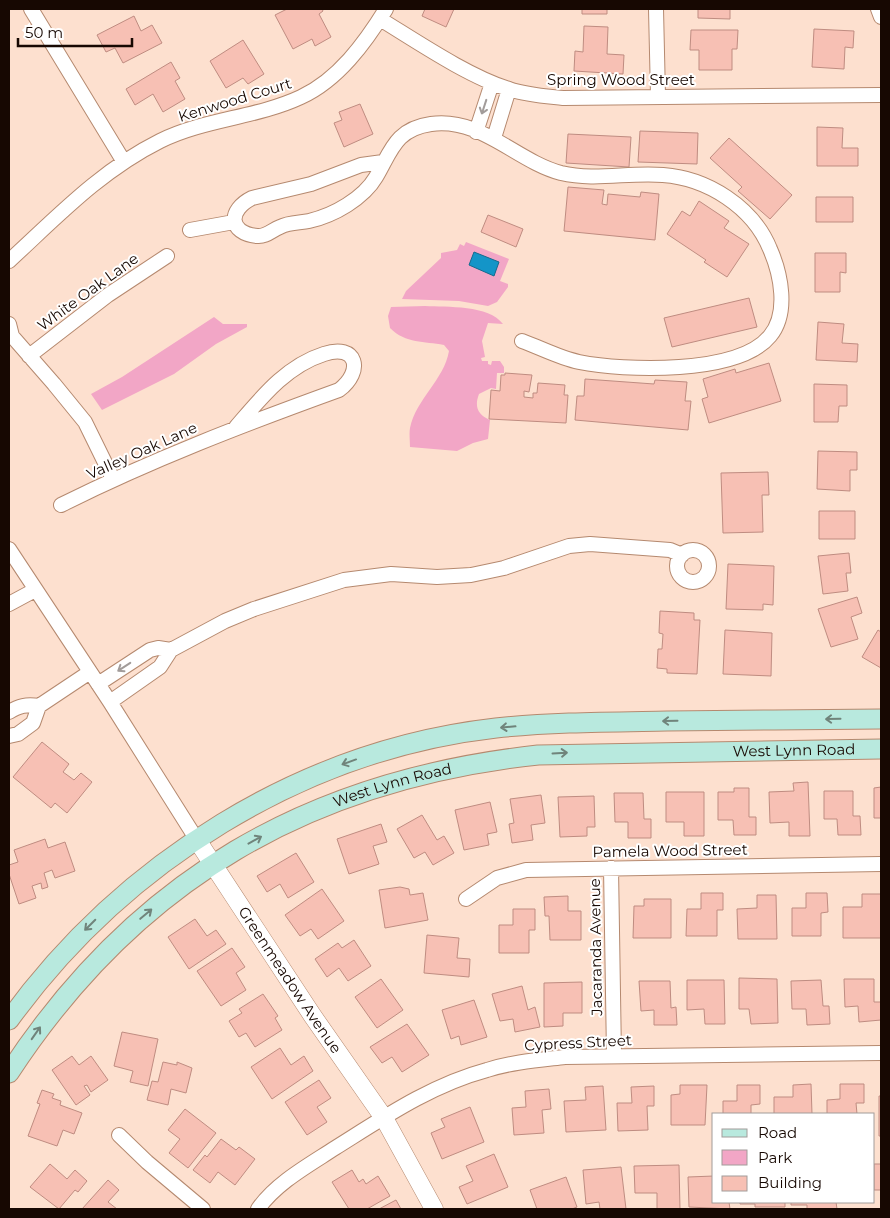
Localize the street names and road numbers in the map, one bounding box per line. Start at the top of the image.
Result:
street label: Spring Wood Street [547,70,695,89]
street label: Kenwood Court [176,73,294,126]
street label: White Oak Lane [33,249,142,335]
street label: Valley Oak Lane [84,418,200,483]
street label: West Lynn Road [732,739,856,761]
street label: West Lynn Road [330,759,453,811]
street label: Pamela Wood Street [592,840,748,861]
street label: Jacaranda Avenue [585,878,606,1017]
street label: Greenmeadow Avenue [234,903,346,1057]
street label: Cypress Street [524,1030,632,1055]

